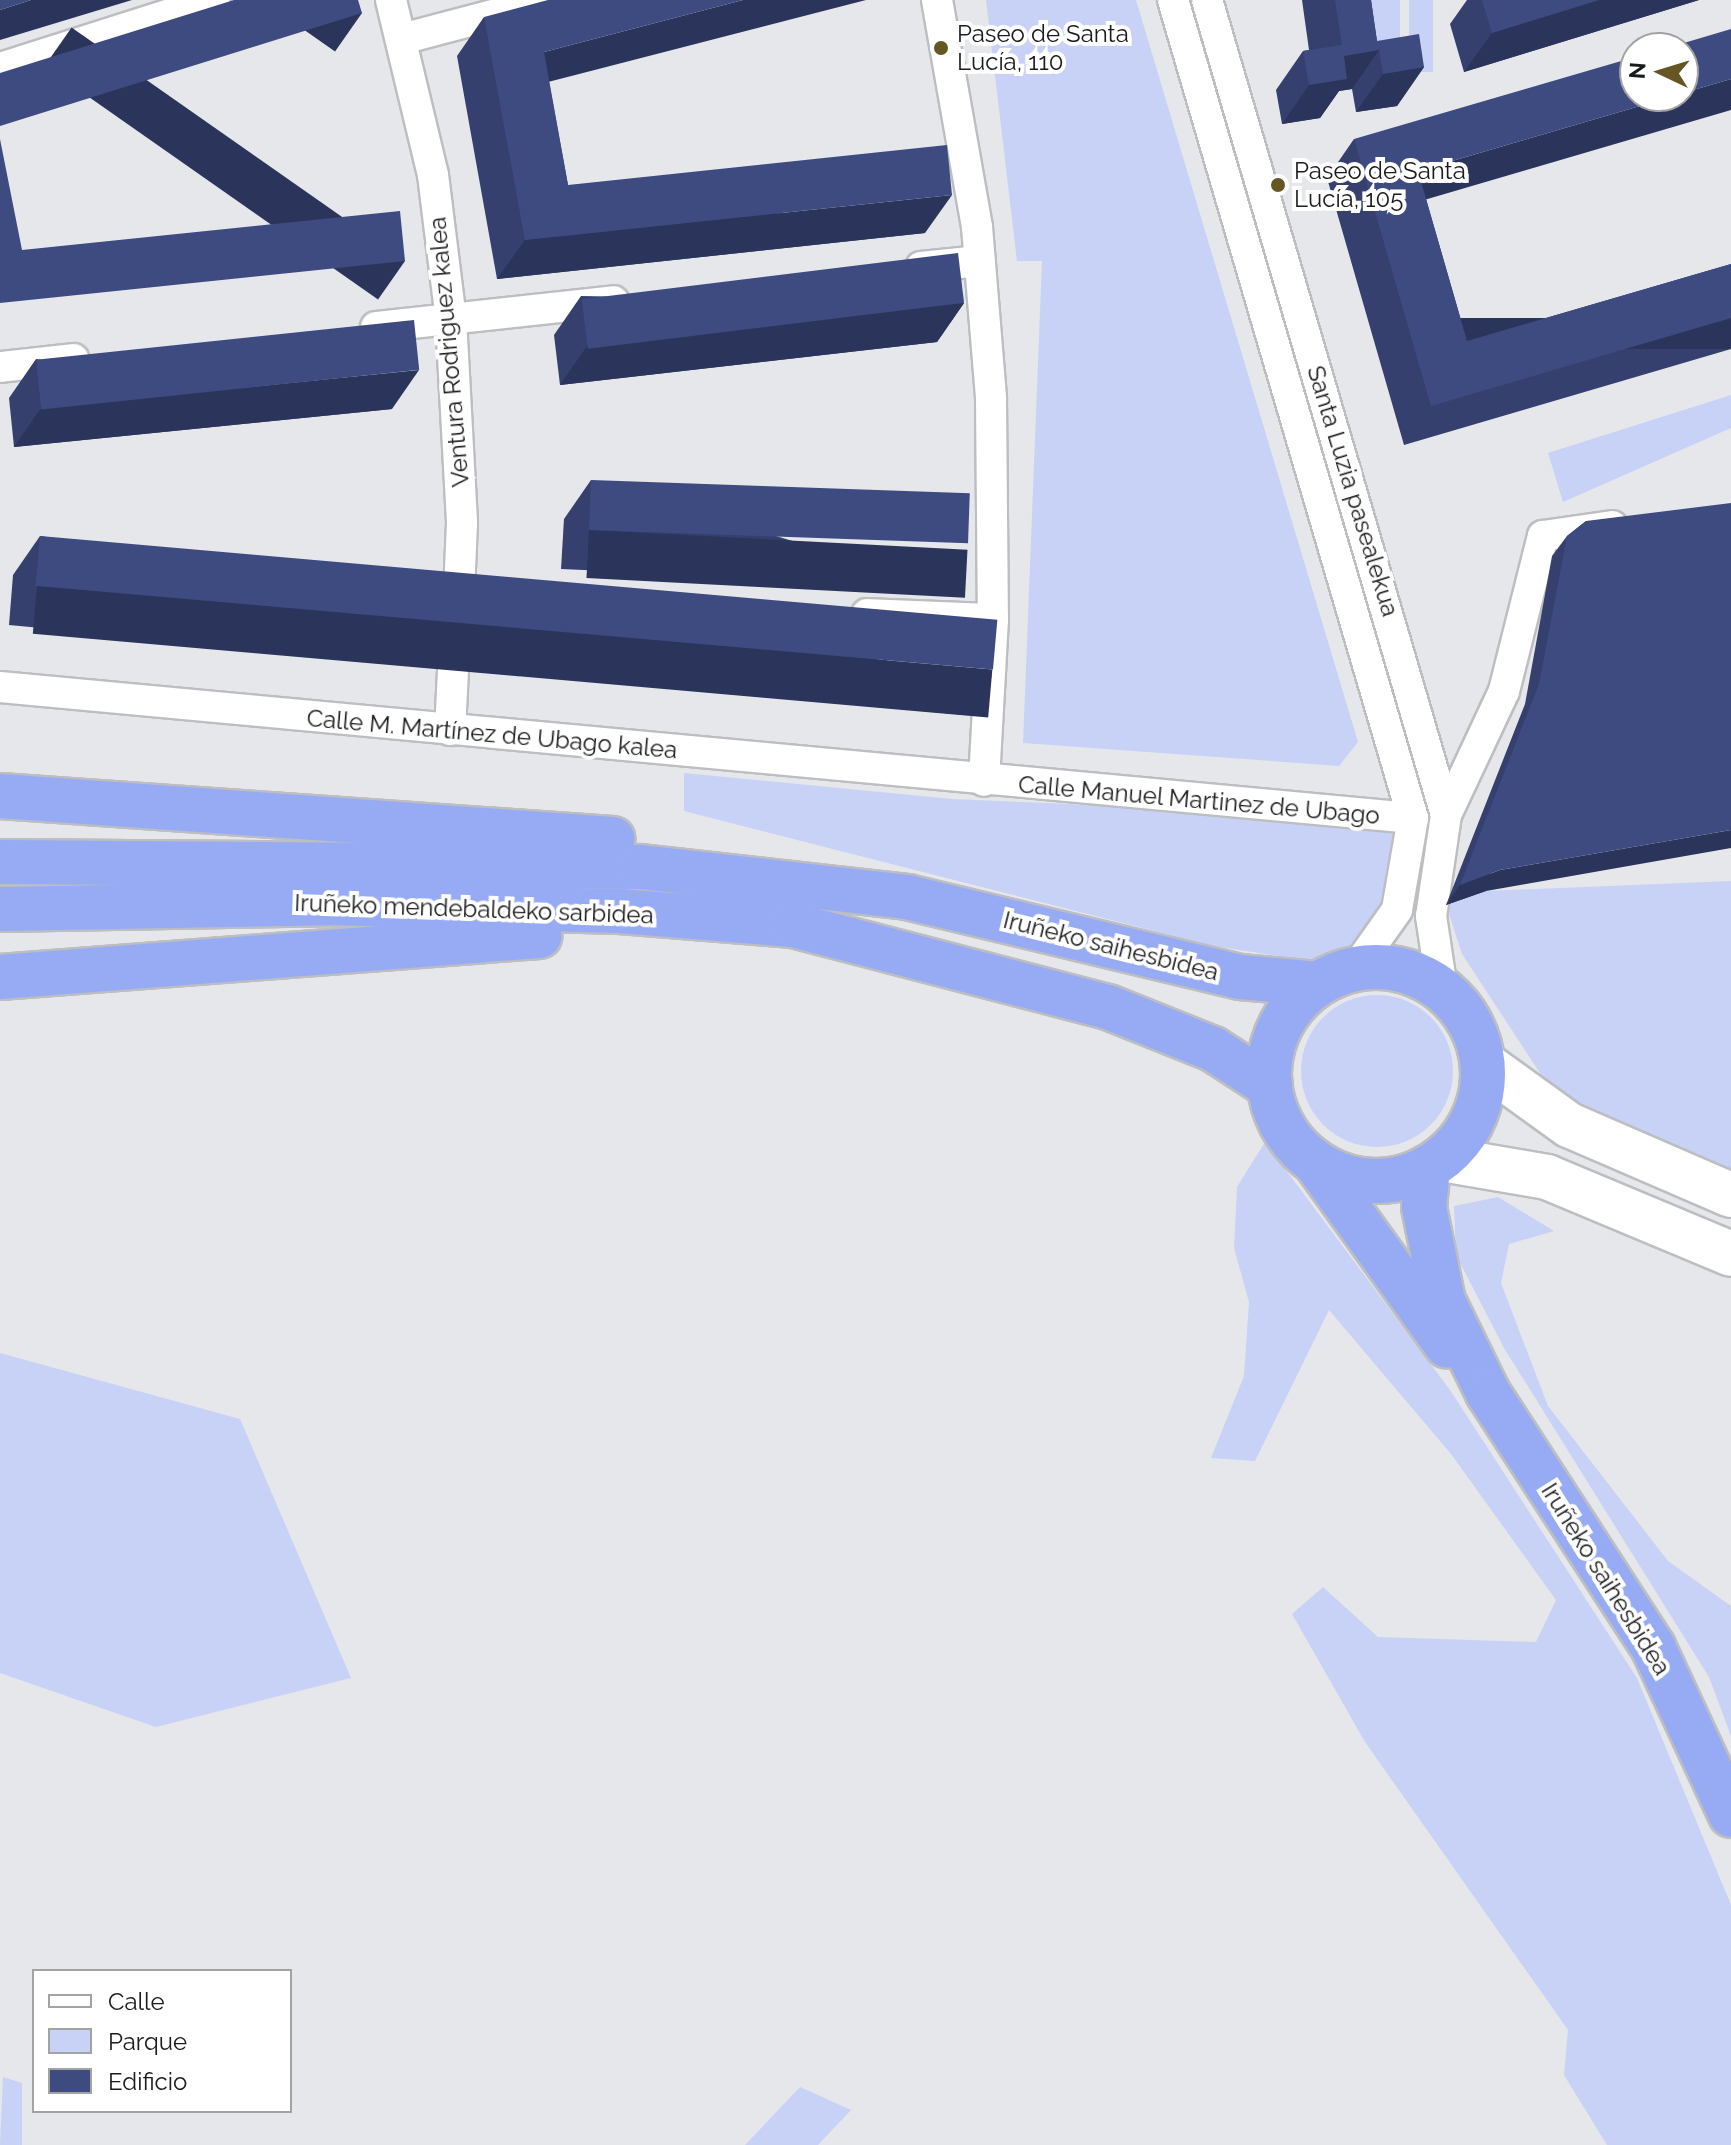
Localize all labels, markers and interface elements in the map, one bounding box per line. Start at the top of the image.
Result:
place label: Paseo de Santa Lucía, 110 [957,20,1129,76]
north arrow [1619,32,1699,112]
marker: Paseo de Santa Lucía, 110 [932,39,950,57]
text: N [1623,61,1651,80]
place label: Paseo de Santa Lucía, 105 [1294,157,1466,213]
marker: Paseo de Santa Lucía, 105 [1269,176,1287,194]
street label: Ventura Rodriguez kalea [423,216,475,488]
street label: Santa Luzia pasealekua [1301,362,1405,620]
street label: Calle M. Martínez de Ubago kalea [306,703,678,765]
street label: Calle Manuel Martinez de Ubago [1017,770,1381,830]
street label: Iruñeko mendebaldeko sarbidea [294,888,654,930]
street label: Iruñeko saihesbidea [1000,905,1222,987]
street label: Iruñeko saihesbidea [1535,1478,1677,1680]
legend [32,1969,292,2113]
text: Calle [108,1987,165,2016]
text: Parque [108,2027,187,2056]
text: Edificio [108,2067,187,2096]

